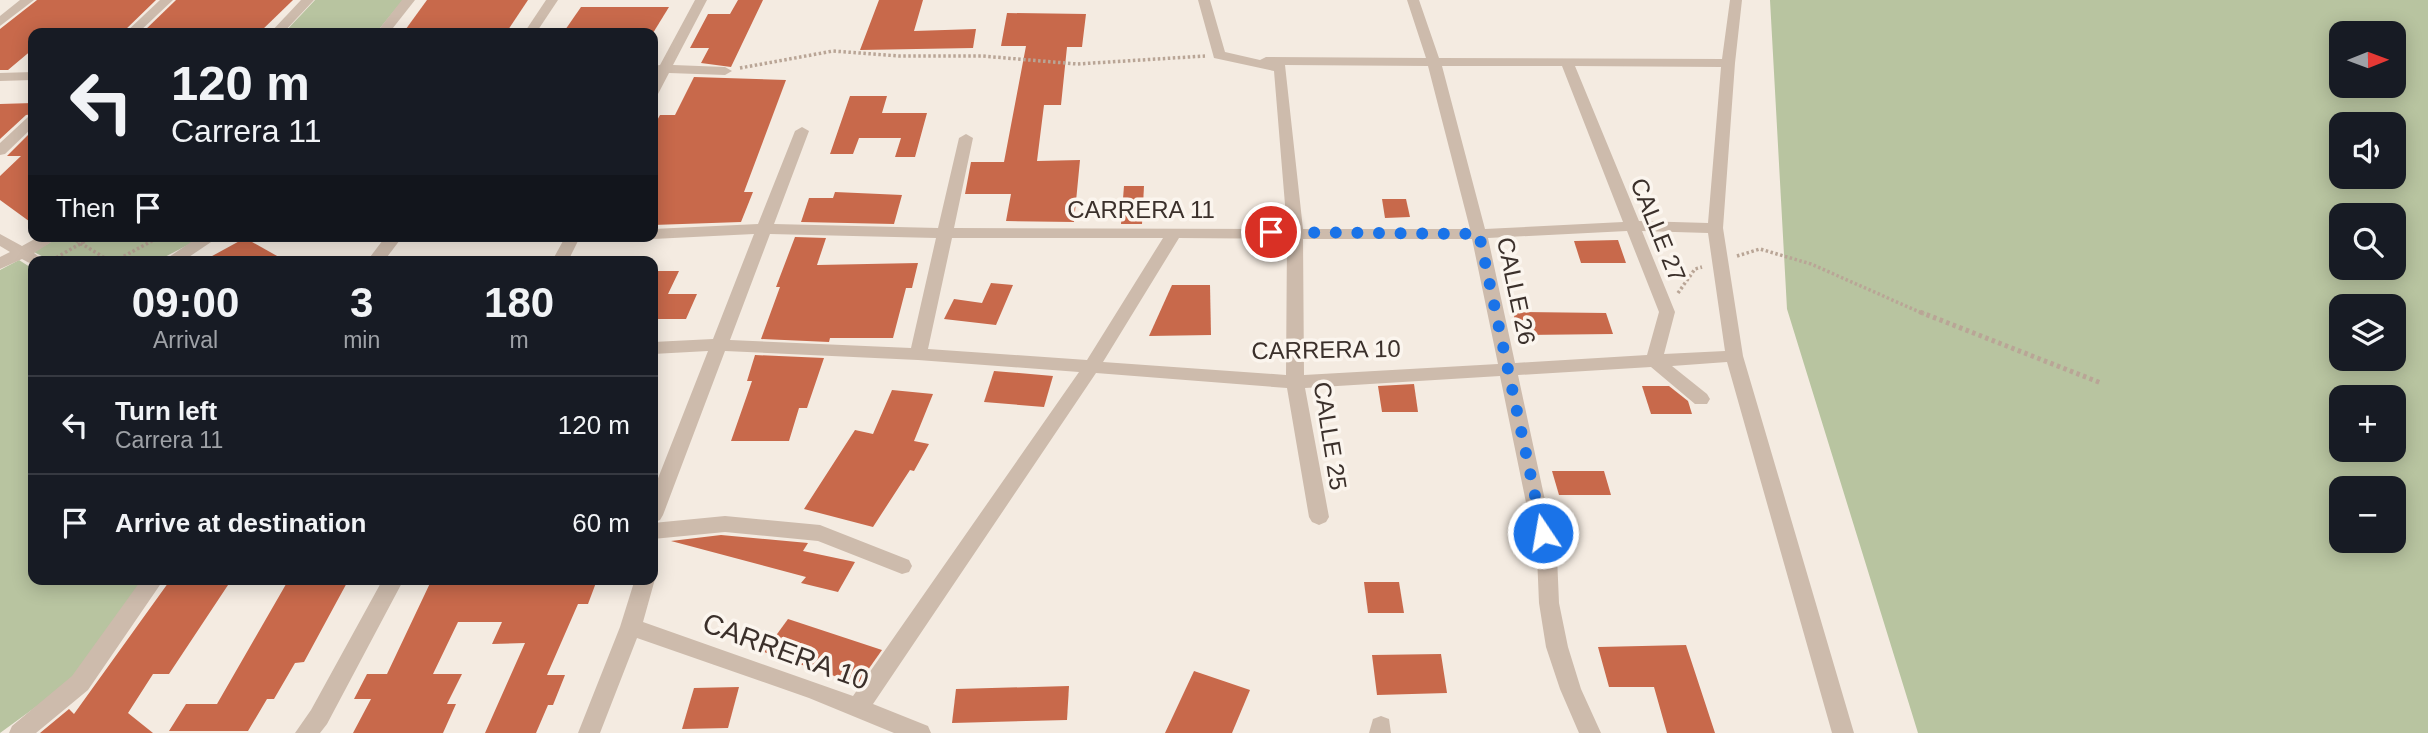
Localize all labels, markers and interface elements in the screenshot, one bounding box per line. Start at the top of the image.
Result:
north arrow [2329,21,2406,98]
map controls [2329,21,2406,553]
icon: left [56,56,147,147]
text: 120 m [171,56,310,110]
button: sound [2329,112,2406,189]
text: Carrera 11 [171,113,322,149]
street label: CALLE 27 [1625,174,1691,286]
icon: arrive [129,189,167,227]
text: Then [56,193,115,223]
street label: CARRERA 11 [1067,196,1215,223]
pin [1241,202,1301,262]
button: search [2329,203,2406,280]
icon: arrive [1252,213,1290,251]
street label: CALLE 26 [1492,235,1541,347]
text: 09:00 [132,279,239,326]
text: 3 [350,279,373,326]
text: 180 [484,279,554,326]
button: layers [2329,294,2406,371]
text: Arrival [153,327,218,353]
text: min [343,327,380,353]
text: m [510,327,529,353]
street label: CARRERA 10 [1251,335,1401,364]
street label: CALLE 25 [1309,380,1352,492]
button: + [2329,385,2406,462]
text: Turn left [115,396,217,426]
icon: left [56,406,94,444]
text: 120 m [558,410,630,440]
text: Carrera 11 [115,427,223,453]
button: − [2329,476,2406,553]
position arrow [1506,496,1580,570]
icon: arrive [56,504,94,542]
text: Arrive at destination [115,508,366,538]
text: 60 m [572,508,630,538]
street label: CARRERA 10 [699,607,873,696]

